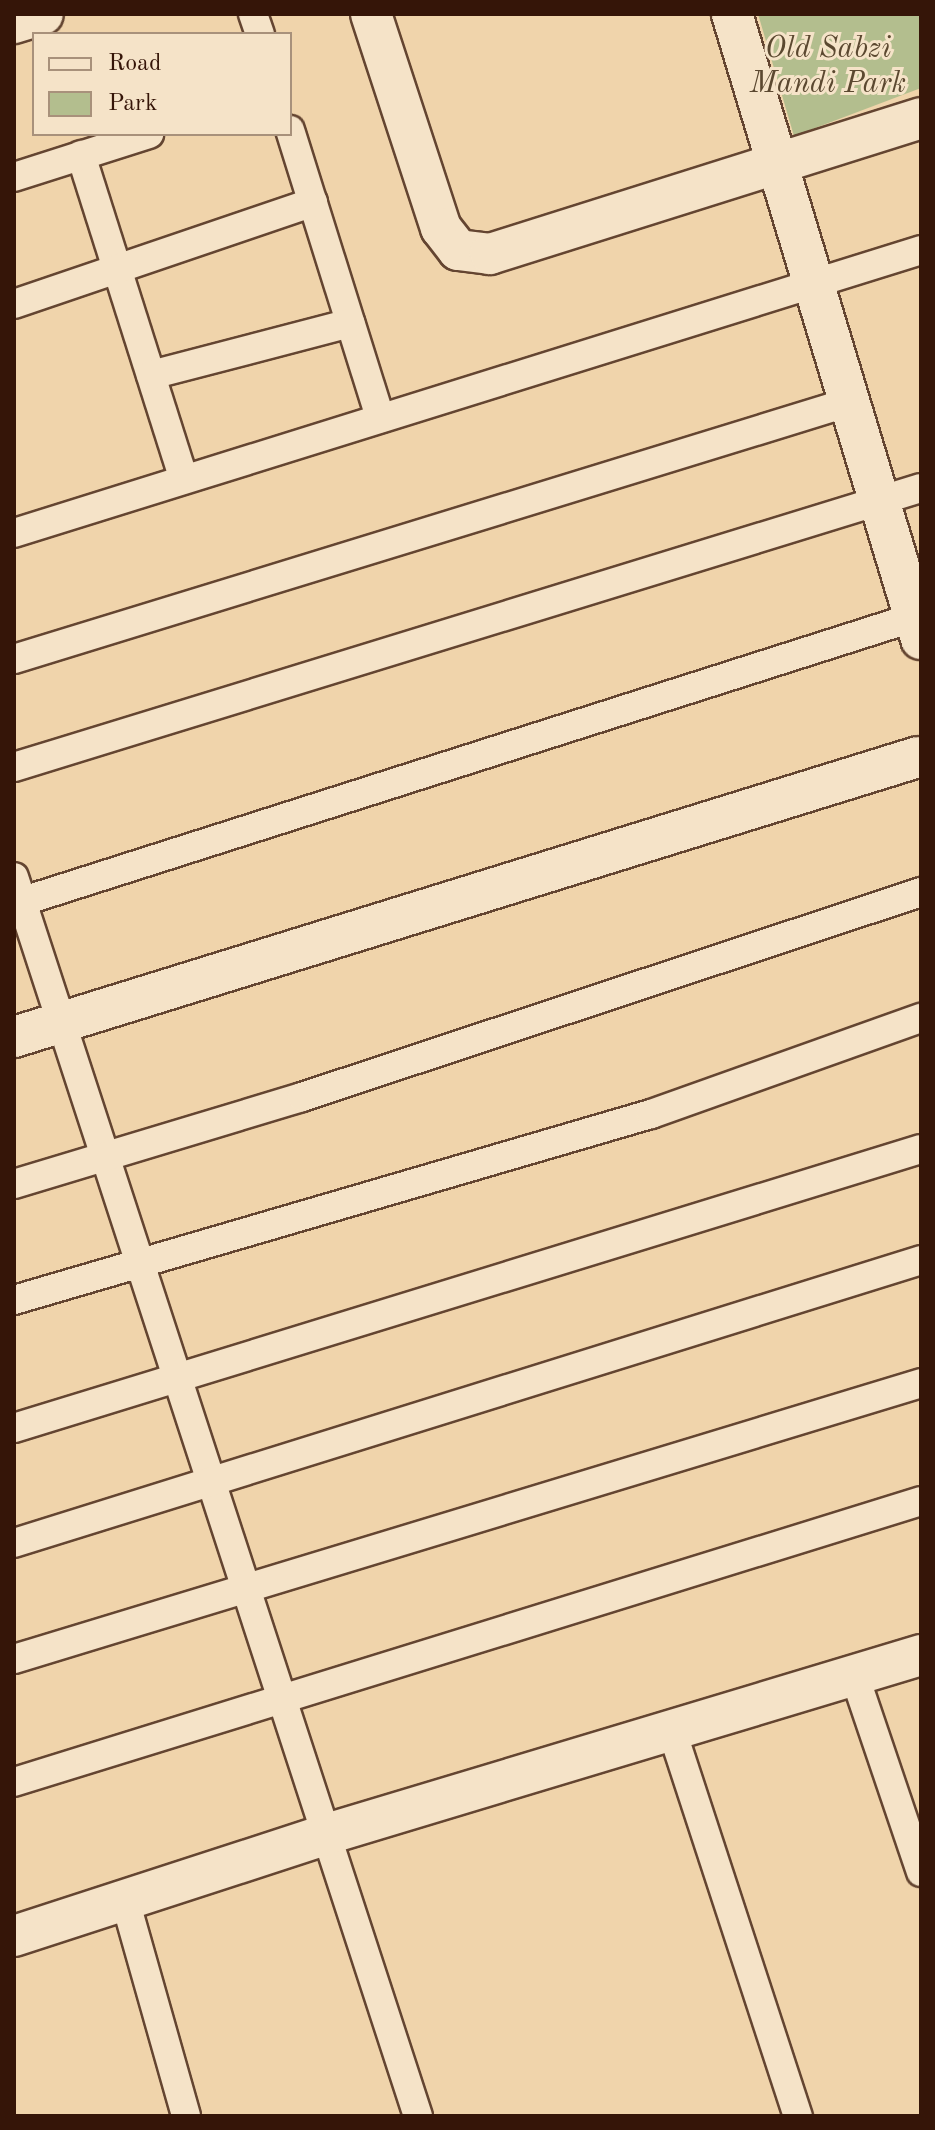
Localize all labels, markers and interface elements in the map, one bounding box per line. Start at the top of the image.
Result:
park label: Old Sabzi Mandi Park [750,31,906,102]
legend [32,32,292,136]
text: Road [108,52,161,76]
text: Park [108,92,157,116]

